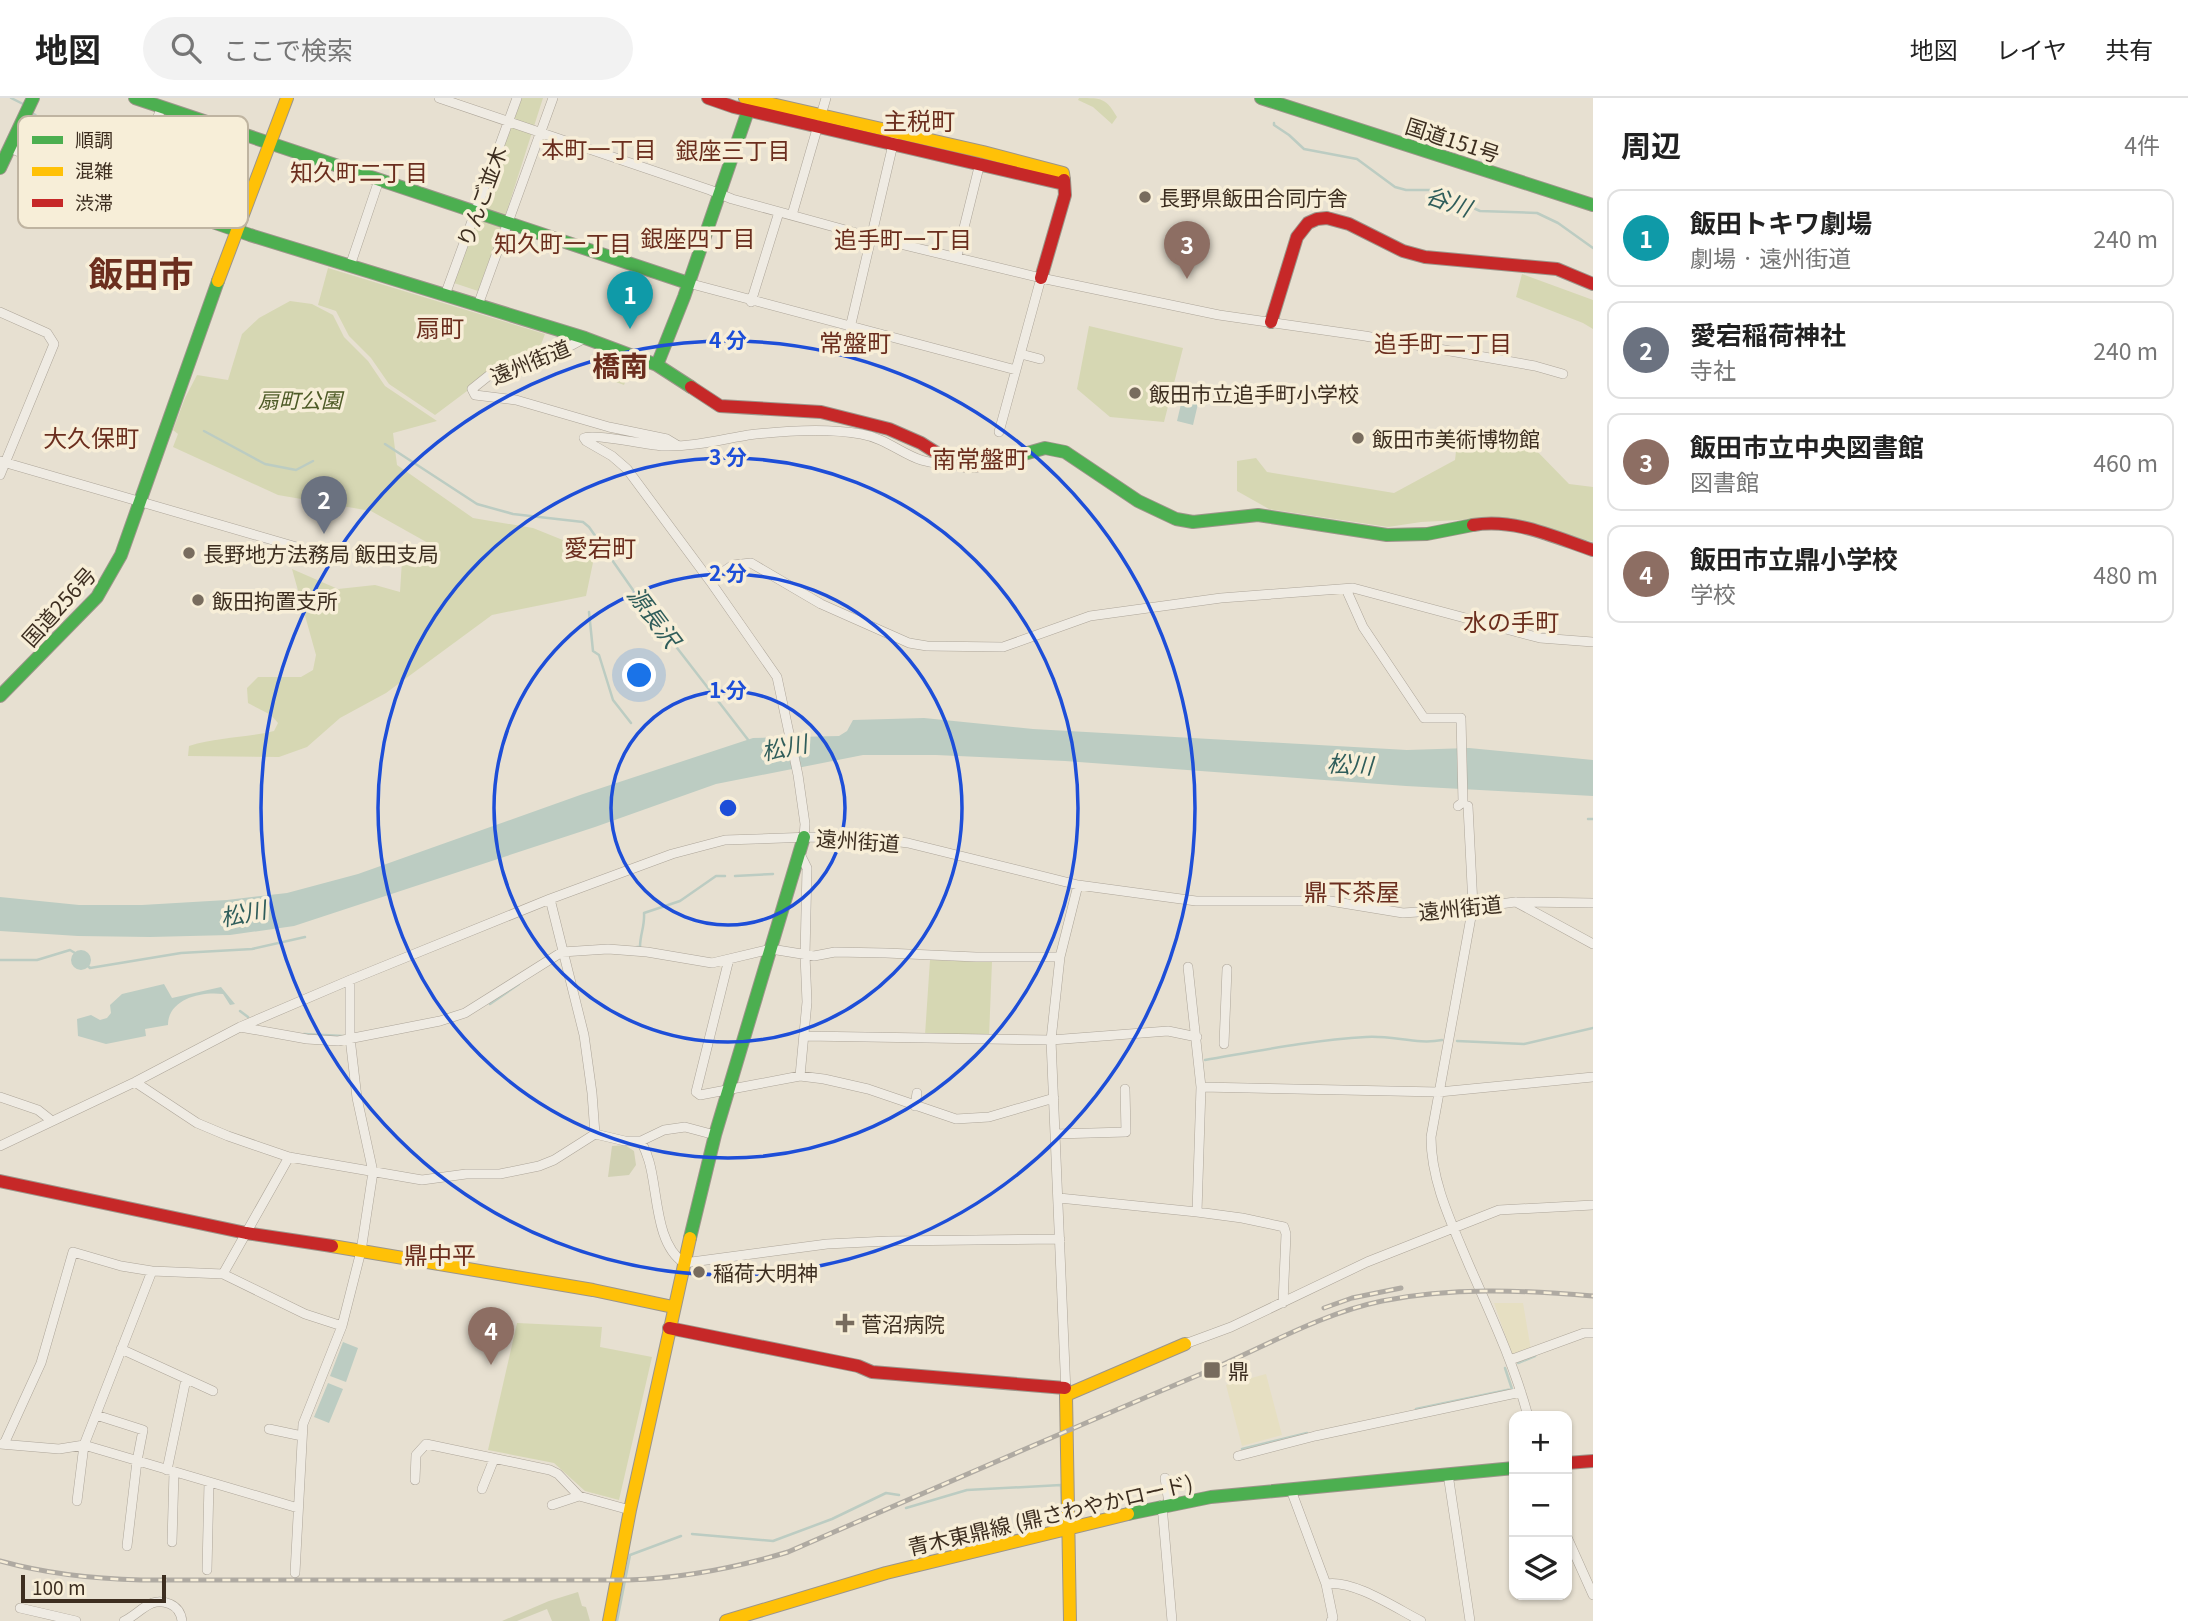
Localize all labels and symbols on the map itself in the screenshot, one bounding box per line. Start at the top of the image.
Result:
district label: 主税町 [883,102,955,137]
street label: 国道151号 [1402,110,1504,168]
legend [18,116,248,228]
text: 順調 [75,125,113,152]
district label: 本町一丁目 [542,131,657,165]
district label: 銀座三丁目 [676,132,791,166]
street label: りんご並木 [449,142,513,250]
district label: 知久町二丁目 [290,154,428,188]
text: 混雑 [75,156,113,183]
water label: 谷川 [1422,176,1479,225]
place label: 長野県飯田合同庁舎 [1159,182,1348,212]
text: 渋滞 [75,188,113,215]
marker: 長野県飯田合同庁舎 [1137,189,1153,205]
district label: 銀座四丁目 [641,220,756,254]
district label: 追手町一丁目 [834,221,972,255]
pin: 3 [1164,221,1210,279]
district label: 知久町一丁目 [494,225,632,259]
district label: 飯田市 [88,246,194,297]
pin: 1 [607,271,653,329]
district label: 扇町 [416,309,464,344]
text: 4 分 [709,324,747,354]
district label: 常盤町 [819,324,891,359]
district label: 追手町二丁目 [1374,325,1512,359]
street label: 遠州街道 [485,331,575,391]
district label: 橋南 [592,344,648,384]
place label: 飯田市立追手町小学校 [1149,378,1359,408]
park label: 扇町公園 [258,384,345,414]
marker: 飯田市立追手町小学校 [1127,385,1143,401]
district label: 大久保町 [43,419,139,454]
place label: 飯田市美術博物館 [1372,423,1540,453]
marker: 飯田市美術博物館 [1350,430,1366,446]
district label: 南常盤町 [932,440,1028,475]
text: 3 分 [709,441,747,471]
pin: 2 [301,476,347,534]
district label: 愛宕町 [564,529,636,564]
place label: 長野地方法務局 飯田支局 [203,538,439,568]
marker: 長野地方法務局 飯田支局 [181,545,197,561]
text: 2 分 [709,557,747,587]
street label: 国道256号 [14,560,102,652]
water label: 源長沢 [621,578,691,656]
place label: 飯田拘置支所 [212,585,338,615]
marker: 飯田拘置支所 [190,592,206,608]
district label: 水の手町 [1463,603,1559,638]
your location [622,658,656,692]
text: 1 分 [709,674,747,704]
water label: 松川 [758,724,813,767]
water label: 松川 [1326,745,1377,781]
centre of rings [716,796,740,820]
street label: 遠州街道 [815,822,901,858]
district label: 鼎下茶屋 [1304,873,1400,908]
street label: 遠州街道 [1417,888,1503,926]
water label: 松川 [217,890,272,933]
district label: 鼎中平 [404,1236,476,1271]
place label: 稲荷大明神 [713,1257,818,1287]
marker: 稲荷大明神 [691,1264,707,1280]
pin: 4 [468,1307,514,1365]
place label: 菅沼病院 [861,1308,945,1338]
marker: 菅沼病院 [835,1313,855,1333]
place label: 鼎 [1228,1355,1249,1385]
marker: 鼎 [1202,1360,1222,1380]
street label: 青木東鼎線 (鼎さわやかロード) [904,1467,1196,1561]
scale bar [21,1572,166,1604]

